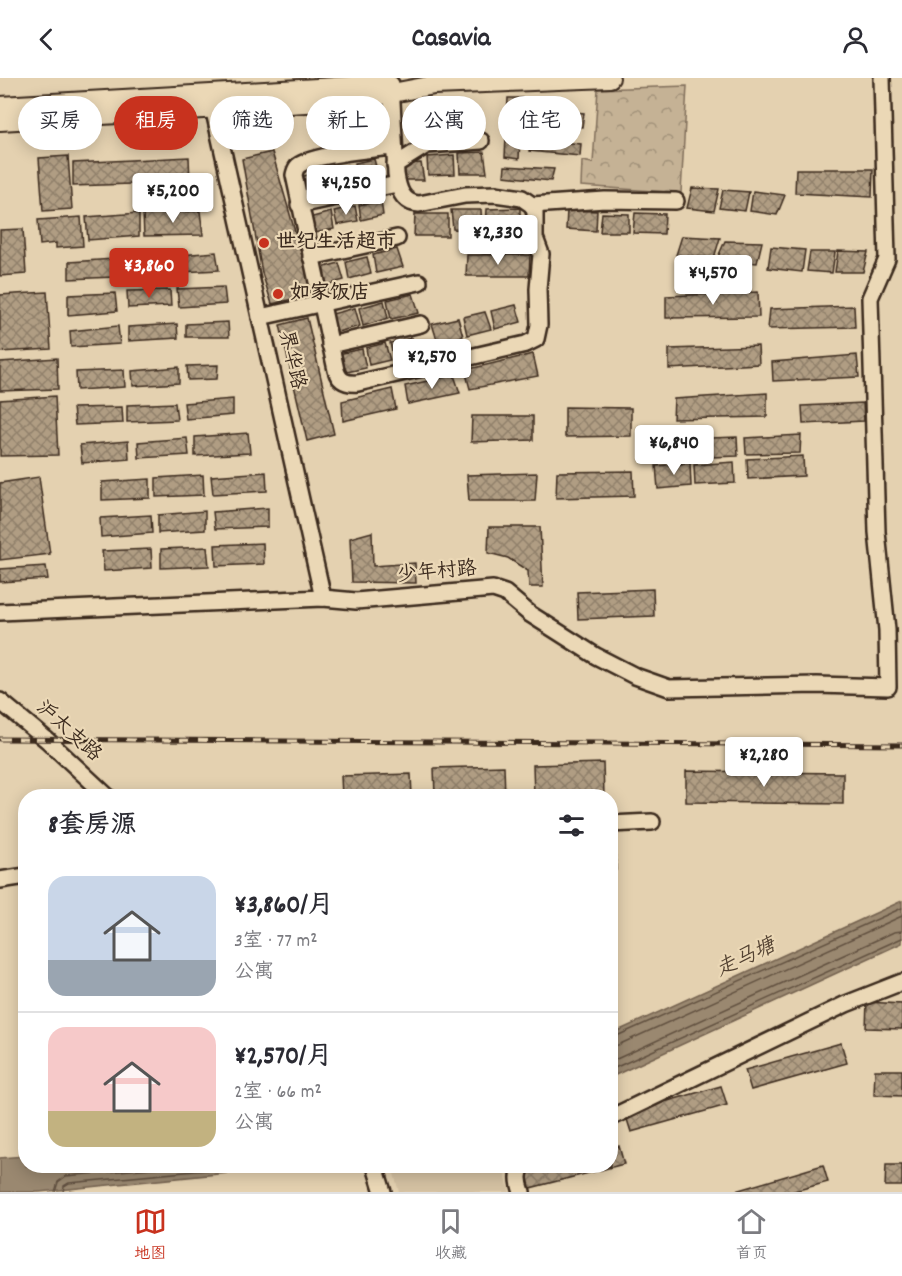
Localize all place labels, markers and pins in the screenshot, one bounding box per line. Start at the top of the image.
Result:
pin: ¥4,250 [297,165,395,216]
pin: ¥5,200 [124,173,222,224]
pin: ¥2,330 [449,215,547,266]
place label: 世纪生活超市 [276,229,396,257]
marker: 世纪生活超市 [257,236,271,250]
pin: ¥3,860 [100,248,198,299]
pin: ¥4,570 [664,255,762,306]
place label: 如家饭店 [290,280,370,308]
marker: 如家饭店 [271,287,285,301]
pin: ¥2,570 [383,339,481,390]
pin: ¥6,840 [625,425,723,476]
pin: ¥2,280 [715,737,813,788]

